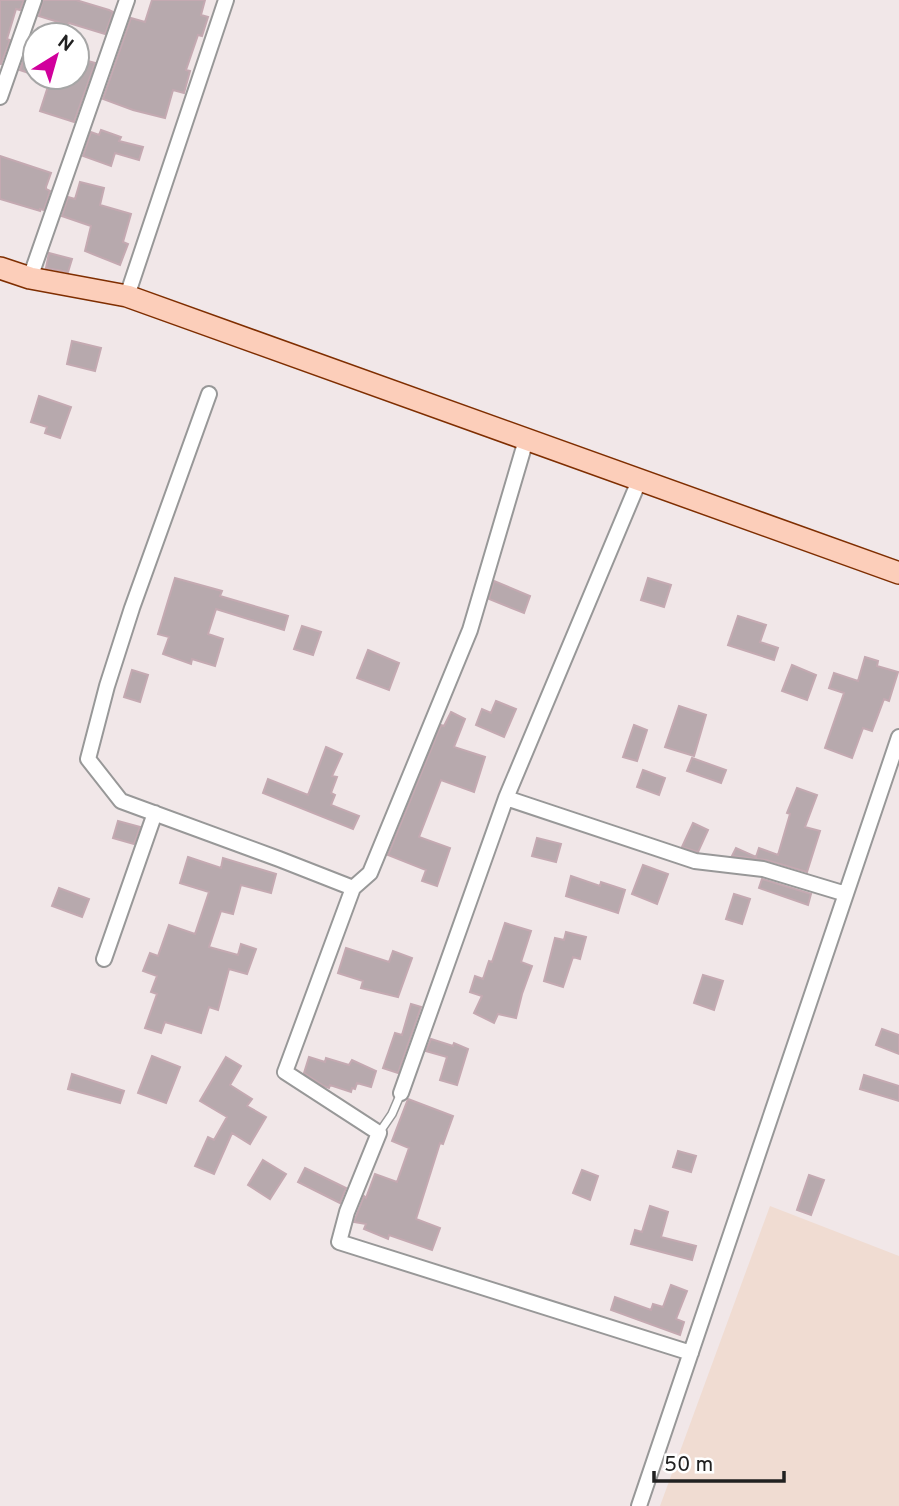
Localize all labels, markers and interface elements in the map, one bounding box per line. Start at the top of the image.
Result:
north arrow [21,21,91,91]
text: N [52,30,78,58]
scale bar [654,1440,783,1484]
text: 50 m [664,1452,713,1479]

